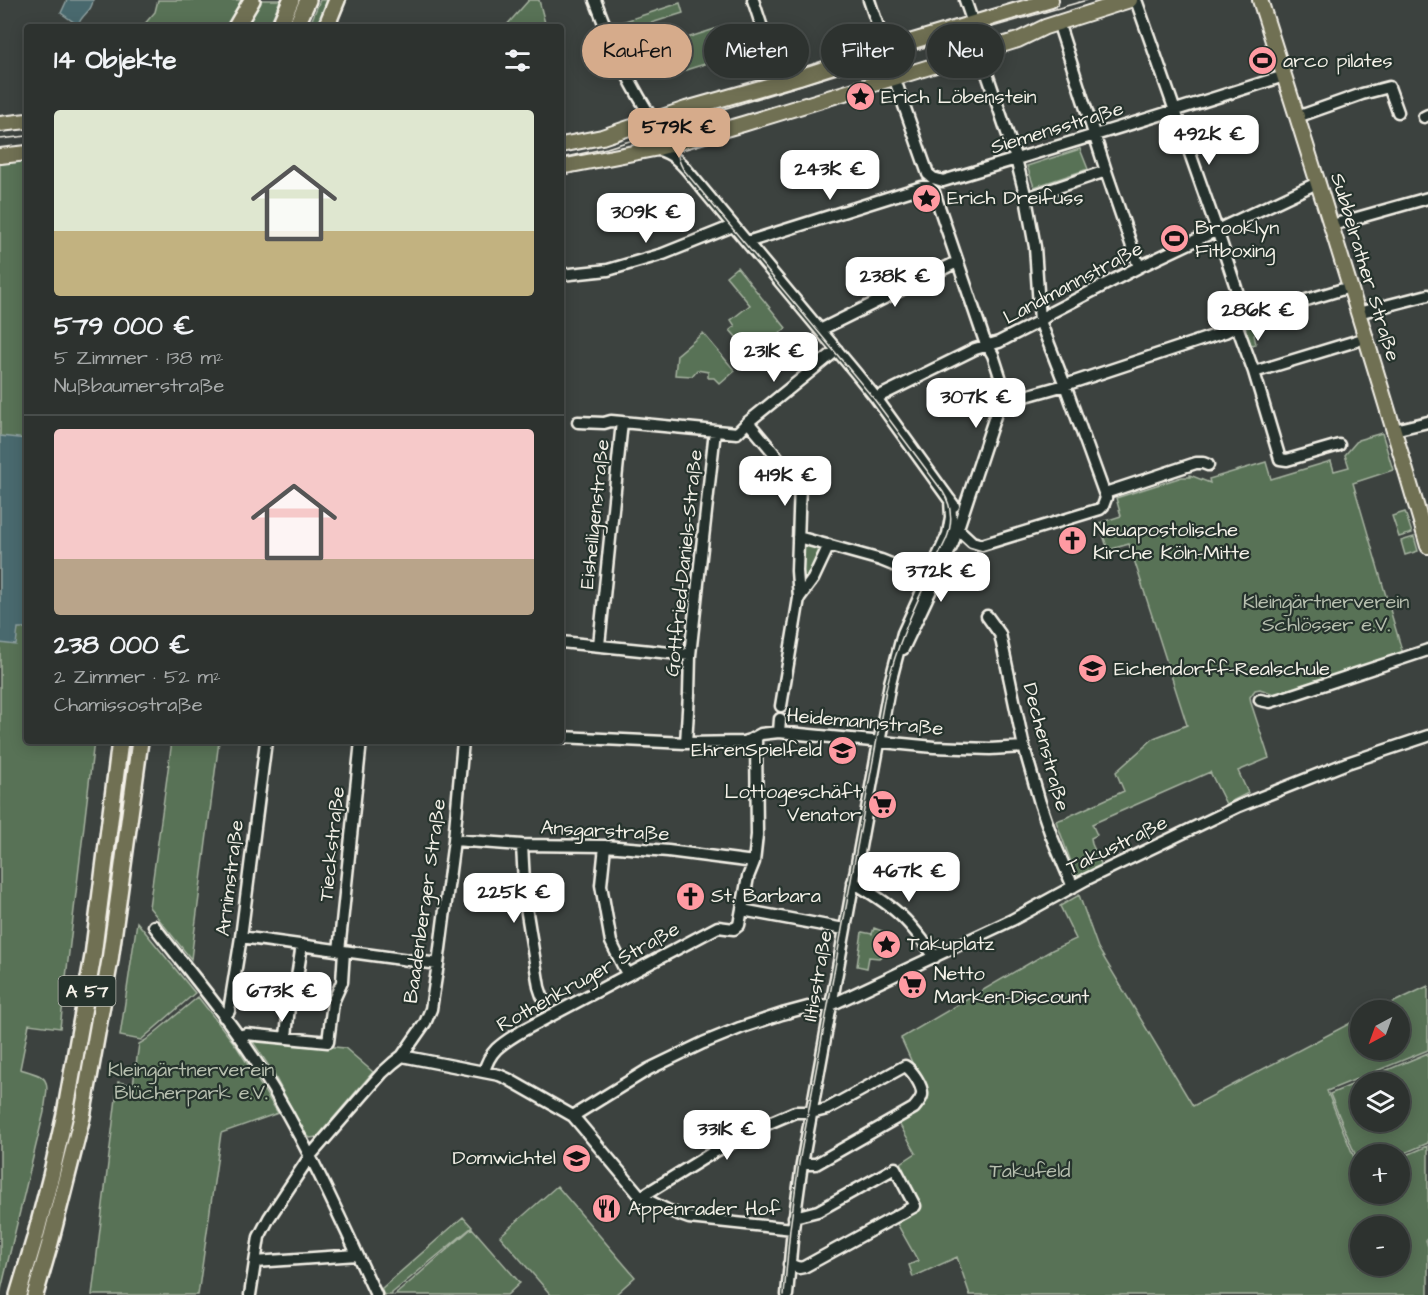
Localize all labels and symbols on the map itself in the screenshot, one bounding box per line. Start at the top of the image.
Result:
sports icon: arco pilates [1246,45,1278,77]
place label: arco pilates [1283,47,1393,75]
place icon: Erich Löbenstein [844,81,876,113]
place label: Erich Löbenstein [881,83,1037,111]
street label: Siemensstraße [987,94,1127,161]
pin: 579K € [630,108,728,159]
pin: 492K € [1160,115,1258,166]
pin: 243K € [781,150,879,201]
street label: Subbelrather Straße [1323,169,1407,365]
place icon: Erich Dreifuss [910,182,942,214]
place label: Erich Dreifuss [947,184,1083,212]
pin: 309K € [597,193,695,244]
place label: Brooklyn Fitboxing [1195,214,1279,266]
sports icon: Brooklyn Fitboxing [1158,223,1190,255]
street label: Landmannstraße [998,234,1148,332]
pin: 238K € [846,257,944,308]
pin: 286K € [1209,291,1307,342]
pin: 231K € [725,332,823,383]
pin: 307K € [927,378,1025,429]
street label: Eisheiligenstraße [573,438,618,590]
street label: Gottfried-Daniels-Straße [658,448,710,678]
pin: 419K € [736,456,834,507]
place label: Neuapostolische Kirche Köln-Mitte [1093,516,1250,567]
church icon: Neuapostolische Kirche Köln-Mitte [1056,525,1088,557]
pin: 372K € [892,552,990,603]
park label: Kleingärtnerverein Schlösser e.V. [1243,588,1409,639]
school or university icon: Eichendorff-Realschule [1077,653,1109,685]
place label: Eichendorff-Realschule [1114,655,1330,683]
street label: Dechenstraße [1015,680,1077,814]
street label: Heidemannstraße [786,701,945,743]
school or university icon: EhrenSpielfeld [827,734,859,766]
place label: EhrenSpielfeld [691,736,822,764]
place label: Lottogeschäft Venator [725,778,861,829]
street label: Tieckstraße [312,785,352,903]
supermarket icon: Lottogeschäft Venator [866,788,898,820]
street label: Baadenberger Straße [397,797,454,1005]
street label: Takustraße [1062,808,1172,882]
street label: Ansgarstraße [540,814,670,849]
street label: Arnimstraße [209,818,251,938]
pin: 467K € [860,852,958,903]
pin: 225K € [465,873,563,924]
church icon: St. Barbara [674,880,706,912]
place label: St. Barbara [711,882,821,910]
street label: Rothenkruger Straße [491,915,685,1040]
street label: Iltisstraße [796,928,840,1024]
place icon: Takuplatz [870,928,902,960]
place label: Takuplatz [907,930,995,958]
place label: Netto Marken-Discount [934,960,1089,1011]
supermarket icon: Netto Marken-Discount [897,969,929,1001]
pin: 673K € [233,972,331,1023]
road number: A 57 [58,976,116,1006]
north arrow [1350,1000,1410,1060]
park label: Kleingärtnerverein Blücherpark e.V. [108,1056,274,1107]
pin: 331K € [678,1110,776,1161]
school or university icon: Domwichtel [561,1142,593,1174]
place label: Domwichtel [452,1144,556,1172]
park label: Takufeld [989,1157,1071,1185]
restaurant icon: Appenrader Hof [591,1193,623,1225]
place label: Appenrader Hof [628,1195,781,1223]

